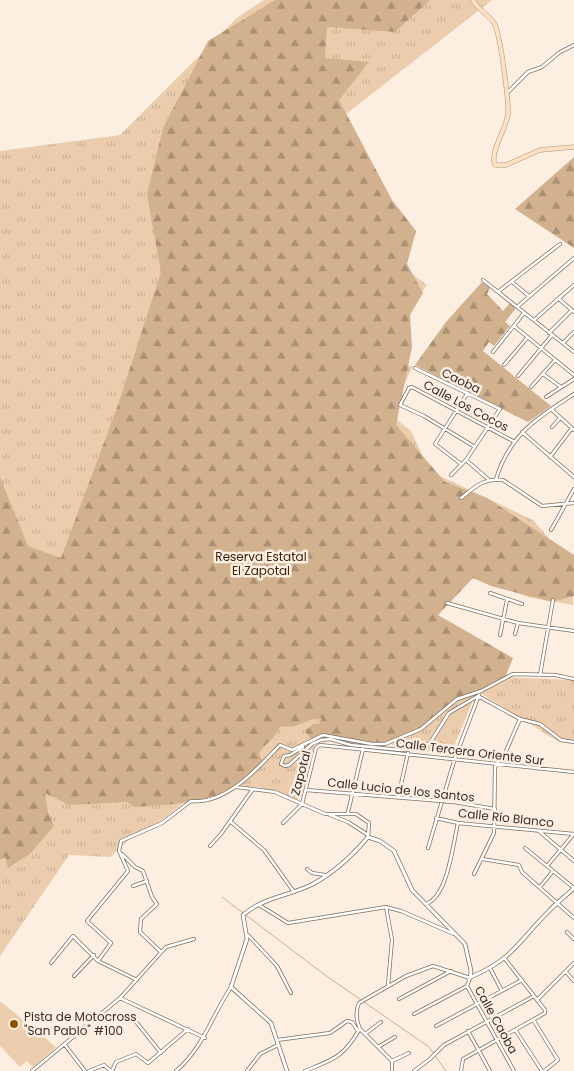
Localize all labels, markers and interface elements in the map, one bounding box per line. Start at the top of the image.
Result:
street label: Caoba [439,364,483,397]
street label: Calle Los Cocos [421,376,512,435]
park label: Reserva Estatal El Zapotal [215,548,307,579]
street label: Calle Tercera Oriente Sur [395,734,546,769]
street label: Zapotal [286,748,315,797]
street label: Calle Lucio de los Santos [327,773,475,806]
street label: Calle Río Blanco [457,804,555,831]
street label: Calle Caoba [471,983,522,1057]
place label: Pista de Motocross "San Pablo" #100 [24,1008,137,1039]
marker: Pista de Motocross "San Pablo" #100 [8,1018,20,1030]

